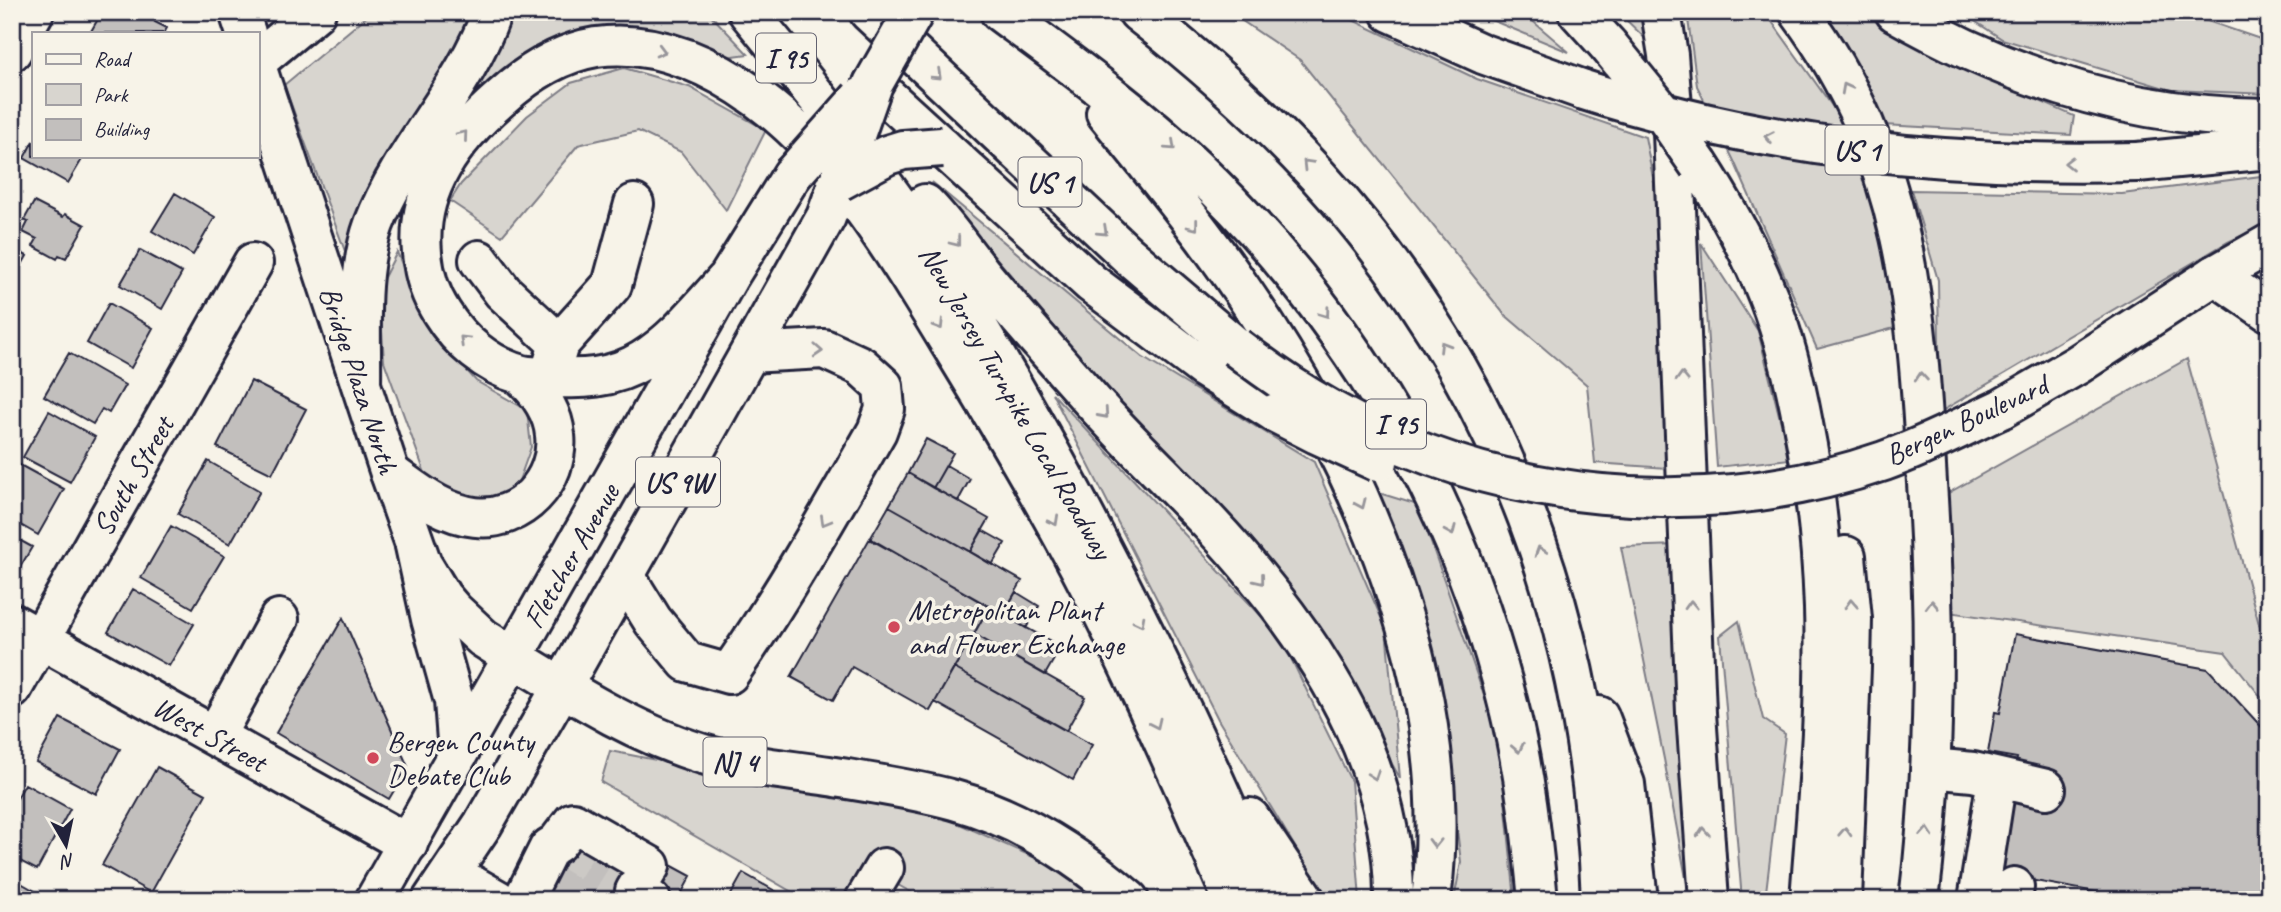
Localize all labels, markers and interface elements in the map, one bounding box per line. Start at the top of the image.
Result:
legend [32,32,259,158]
road number: I 95 [756,34,816,82]
one-way arrow [654,43,666,57]
text: Road [94,46,133,72]
one-way arrow [929,67,942,79]
text: Park [94,82,129,108]
one-way arrow [1841,83,1855,95]
text: Building [94,116,151,142]
road number: US 1 [1826,125,1888,174]
one-way arrow [455,130,467,143]
one-way arrow [1763,130,1775,145]
one-way arrow [1163,138,1176,151]
one-way arrow [2063,155,2073,171]
road number: US 1 [1018,158,1082,206]
one-way arrow [1302,160,1315,173]
one-way arrow [1186,218,1199,230]
one-way arrow [1095,223,1108,236]
one-way arrow [947,235,960,247]
street label: New Jersey Turnpike Local Roadway [910,238,1123,568]
street label: Bridge Plaza North [311,281,408,480]
one-way arrow [1317,305,1329,318]
one-way arrow [931,317,944,330]
one-way arrow [459,335,472,348]
one-way arrow [1439,340,1452,353]
one-way arrow [813,343,824,358]
street label: Bergen Boulevard [1879,364,2057,474]
one-way arrow [1674,372,1689,383]
one-way arrow [1914,372,1929,383]
road number: I 95 [1366,400,1426,448]
one-way arrow [1096,406,1108,419]
street label: South Street [84,407,184,542]
road number: US 9W [636,458,720,506]
street label: Fletcher Avenue [514,475,629,635]
one-way arrow [1353,497,1367,510]
one-way arrow [820,514,833,526]
one-way arrow [1046,514,1059,526]
one-way arrow [1443,524,1457,536]
one-way arrow [1534,545,1548,558]
one-way arrow [1251,573,1264,585]
place label: Metropolitan Plant and Flower Exchange [908,591,1126,663]
one-way arrow [1843,598,1858,609]
one-way arrow [1684,599,1699,610]
one-way arrow [1924,599,1939,610]
one-way arrow [1131,615,1145,627]
marker: Metropolitan Plant and Flower Exchange [886,619,902,635]
street label: West Street [147,687,276,782]
one-way arrow [1148,717,1162,729]
place label: Bergen County Debate Club [387,722,537,794]
road number: NJ 4 [704,738,766,786]
one-way arrow [1509,742,1524,754]
marker: Bergen County Debate Club [365,750,381,766]
one-way arrow [1366,769,1380,781]
north arrow [32,810,102,880]
one-way arrow [1696,826,1711,837]
one-way arrow [1837,826,1852,837]
one-way arrow [1919,826,1934,837]
one-way arrow [1427,838,1443,849]
text: N [58,848,76,874]

